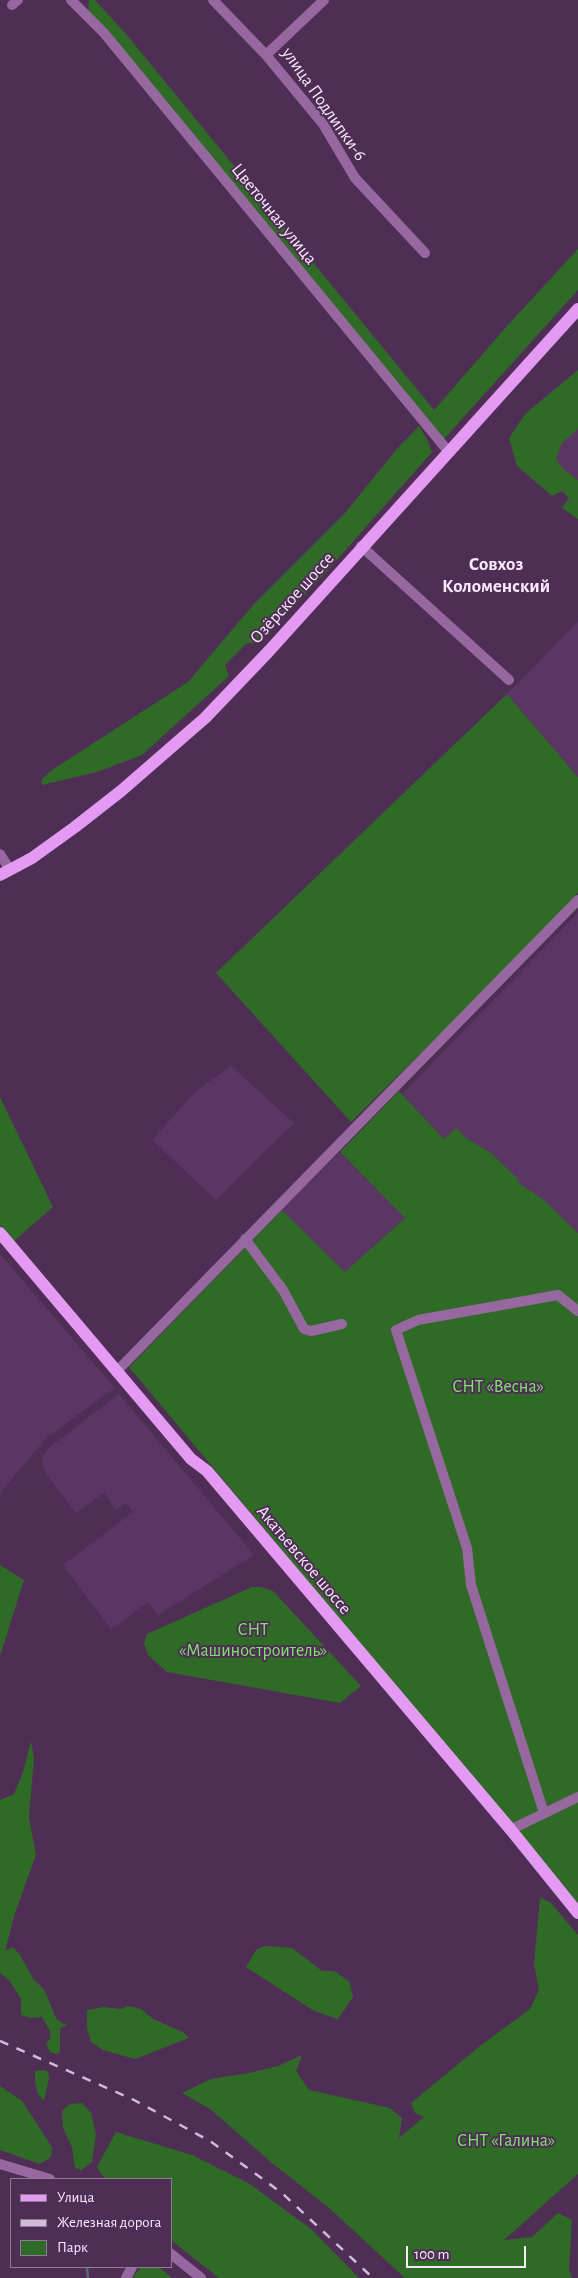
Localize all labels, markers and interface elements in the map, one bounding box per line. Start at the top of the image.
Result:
street label: улица Подлипки-6 [277,43,371,165]
street label: Цветочная улица [227,159,321,269]
street label: Озёрское шоссе [245,548,339,648]
district label: Совхоз Коломенский [442,553,550,597]
park label: СНТ «Весна» [452,1376,544,1398]
street label: Акатьевское шоссе [252,1501,356,1619]
park label: СНТ «Машиностроитель» [179,1619,327,1662]
park label: СНТ «Галина» [457,2130,555,2152]
legend [10,2178,172,2268]
text: Улица [57,2190,94,2205]
text: Железная дорога [57,2215,161,2230]
scale bar [408,2236,528,2268]
text: Парк [57,2240,88,2255]
text: 100 m [414,2247,449,2262]

